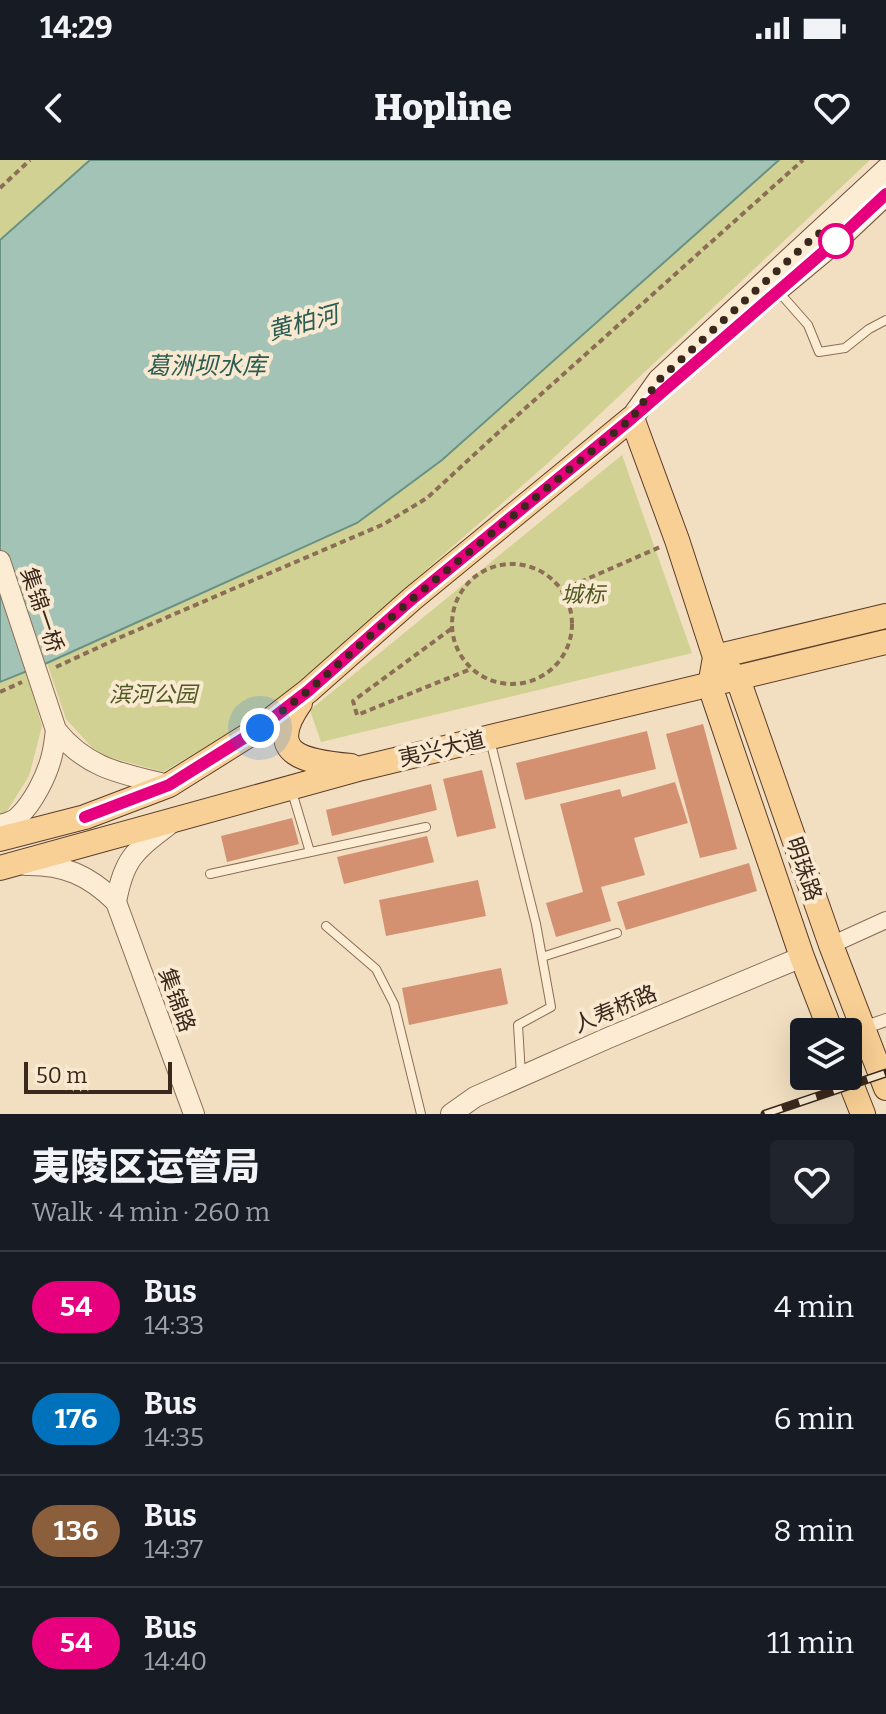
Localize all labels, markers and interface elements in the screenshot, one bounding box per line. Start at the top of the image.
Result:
text: 14:29 [40,10,113,46]
icon: back [32,86,76,130]
text: Hopline [374,86,512,130]
icon: heart [810,86,854,130]
unlabelled marker [819,224,853,258]
water label: 黄柏河 [265,299,345,346]
water label: 葛洲坝水库 [146,352,270,380]
street label: 集锦一桥 [15,564,69,656]
park label: 城标 [561,581,608,608]
park label: 滨河公园 [109,681,200,708]
your location [240,708,280,748]
street label: 夷兴大道 [396,726,488,772]
street label: 明珠路 [780,833,828,905]
street label: 集锦路 [153,964,201,1036]
street label: 人寿桥路 [569,979,661,1039]
map controls [790,1018,862,1090]
button: layers [790,1018,862,1090]
scale bar [24,1058,172,1094]
text: 50 m [36,1062,87,1089]
button: heart [770,1140,854,1224]
text: 夷陵区运管局 [32,1144,260,1190]
text: Walk · 4 min · 260 m [32,1197,270,1228]
text: Bus [144,1274,197,1310]
text: 4 min [774,1289,854,1325]
text: 54 [60,1290,92,1323]
text: 14:33 [144,1310,204,1341]
text: Bus [144,1386,197,1422]
text: 6 min [774,1401,854,1437]
text: 176 [54,1402,98,1435]
text: 14:35 [144,1422,204,1453]
text: Bus [144,1498,197,1534]
text: 8 min [773,1513,854,1549]
text: 136 [54,1514,98,1547]
text: 14:37 [144,1534,203,1565]
text: Bus [144,1610,197,1646]
text: 11 min [767,1625,854,1661]
text: 54 [60,1626,92,1659]
text: 14:40 [144,1646,207,1677]

